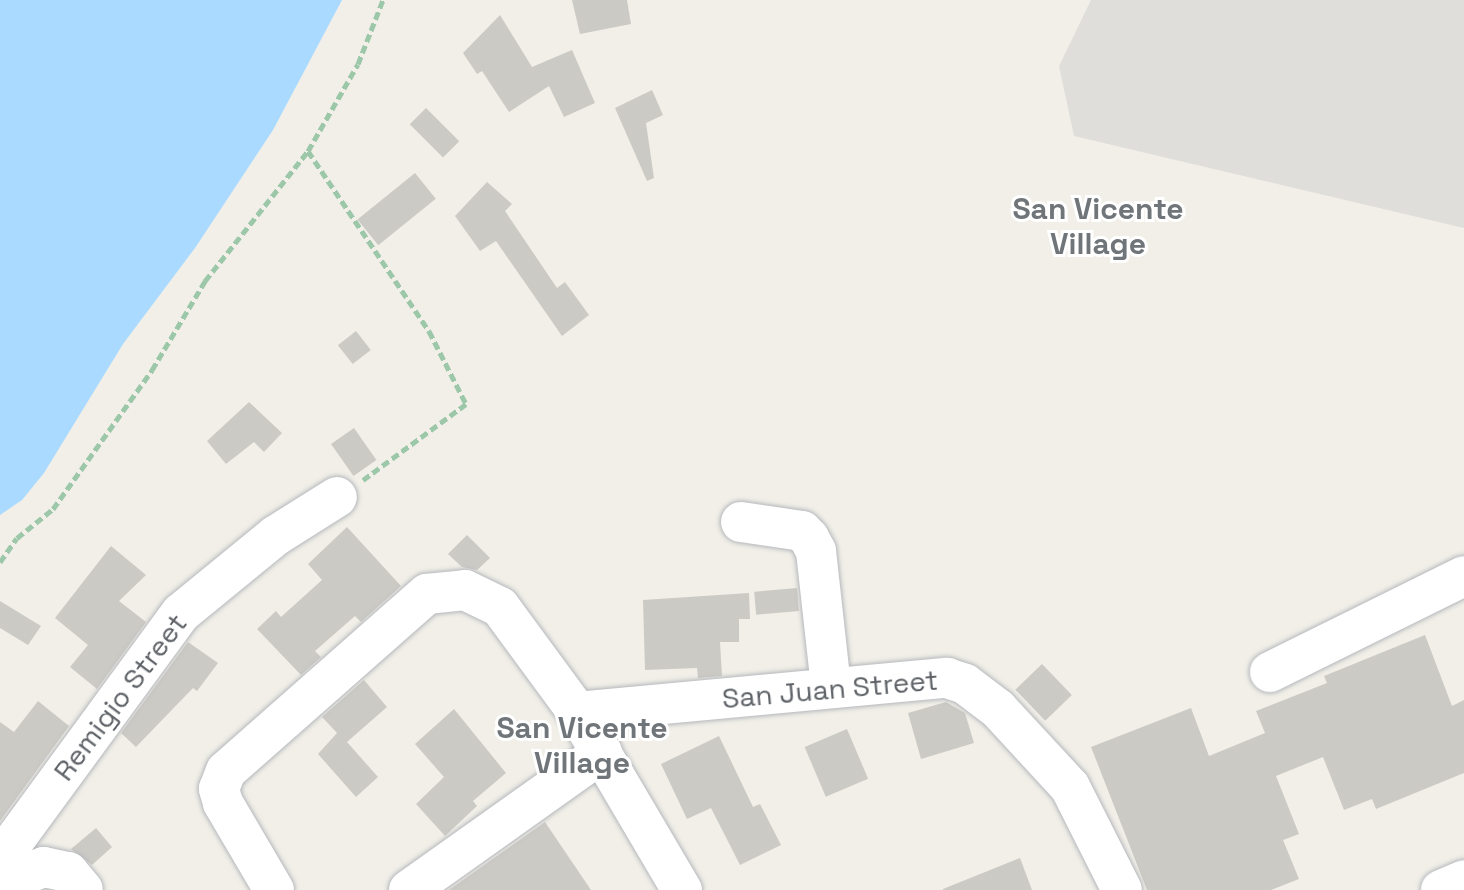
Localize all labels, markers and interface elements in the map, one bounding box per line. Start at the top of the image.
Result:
district label: San Vicente Village [1012,191,1184,262]
street label: Remigio Street [46,607,194,787]
street label: San Juan Street [721,663,939,715]
district label: San Vicente Village [496,710,668,780]

